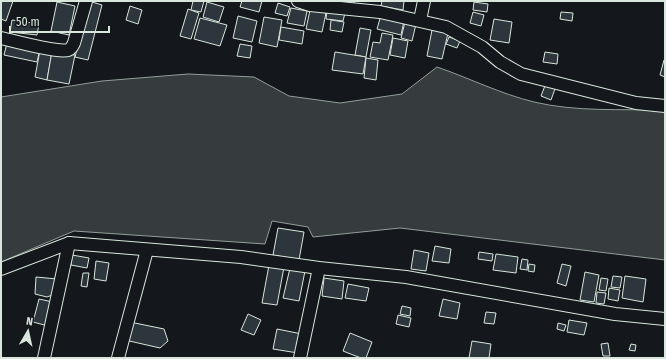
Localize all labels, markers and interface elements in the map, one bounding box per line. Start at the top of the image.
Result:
scale bar [10,8,109,34]
text: 50 m [16,15,40,29]
north arrow [8,311,48,351]
text: N [25,315,34,329]

